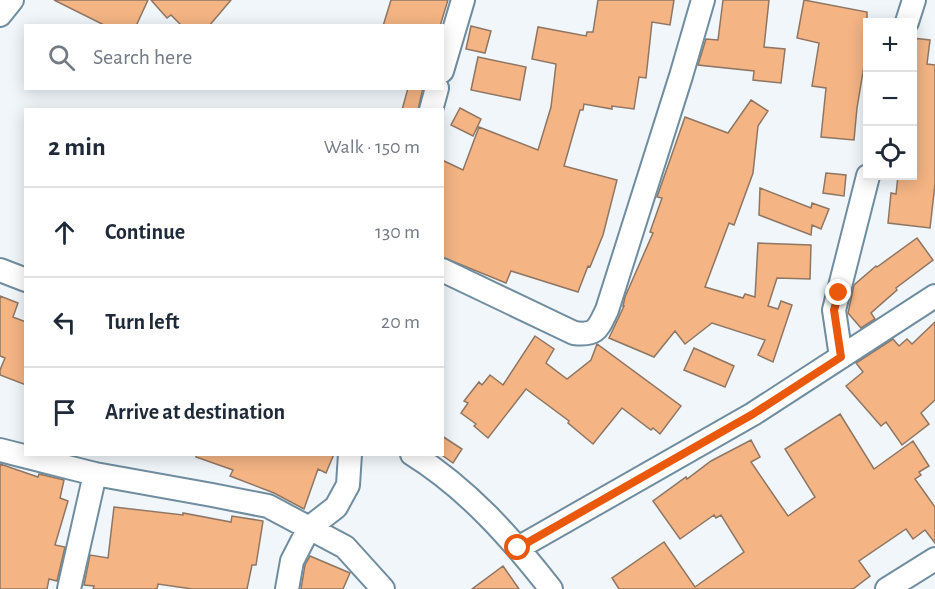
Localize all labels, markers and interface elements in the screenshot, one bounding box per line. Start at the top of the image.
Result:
map controls [863,18,917,180]
button: + [863,18,917,72]
search box [24,24,444,90]
icon: search [45,41,78,74]
text: Search here [93,46,192,68]
button: − [863,72,917,126]
button: locate [863,126,917,180]
text: 2 min [48,134,106,160]
text: Walk · 150 m [324,137,420,157]
icon: ahead [48,216,81,249]
text: Continue [105,221,185,243]
text: 130 m [375,222,420,242]
route end [825,279,851,305]
icon: left [48,306,81,339]
text: Turn left [105,311,179,333]
text: 20 m [381,312,420,332]
icon: arrive [48,396,81,429]
text: Arrive at destination [105,401,285,423]
route start [504,534,530,560]

